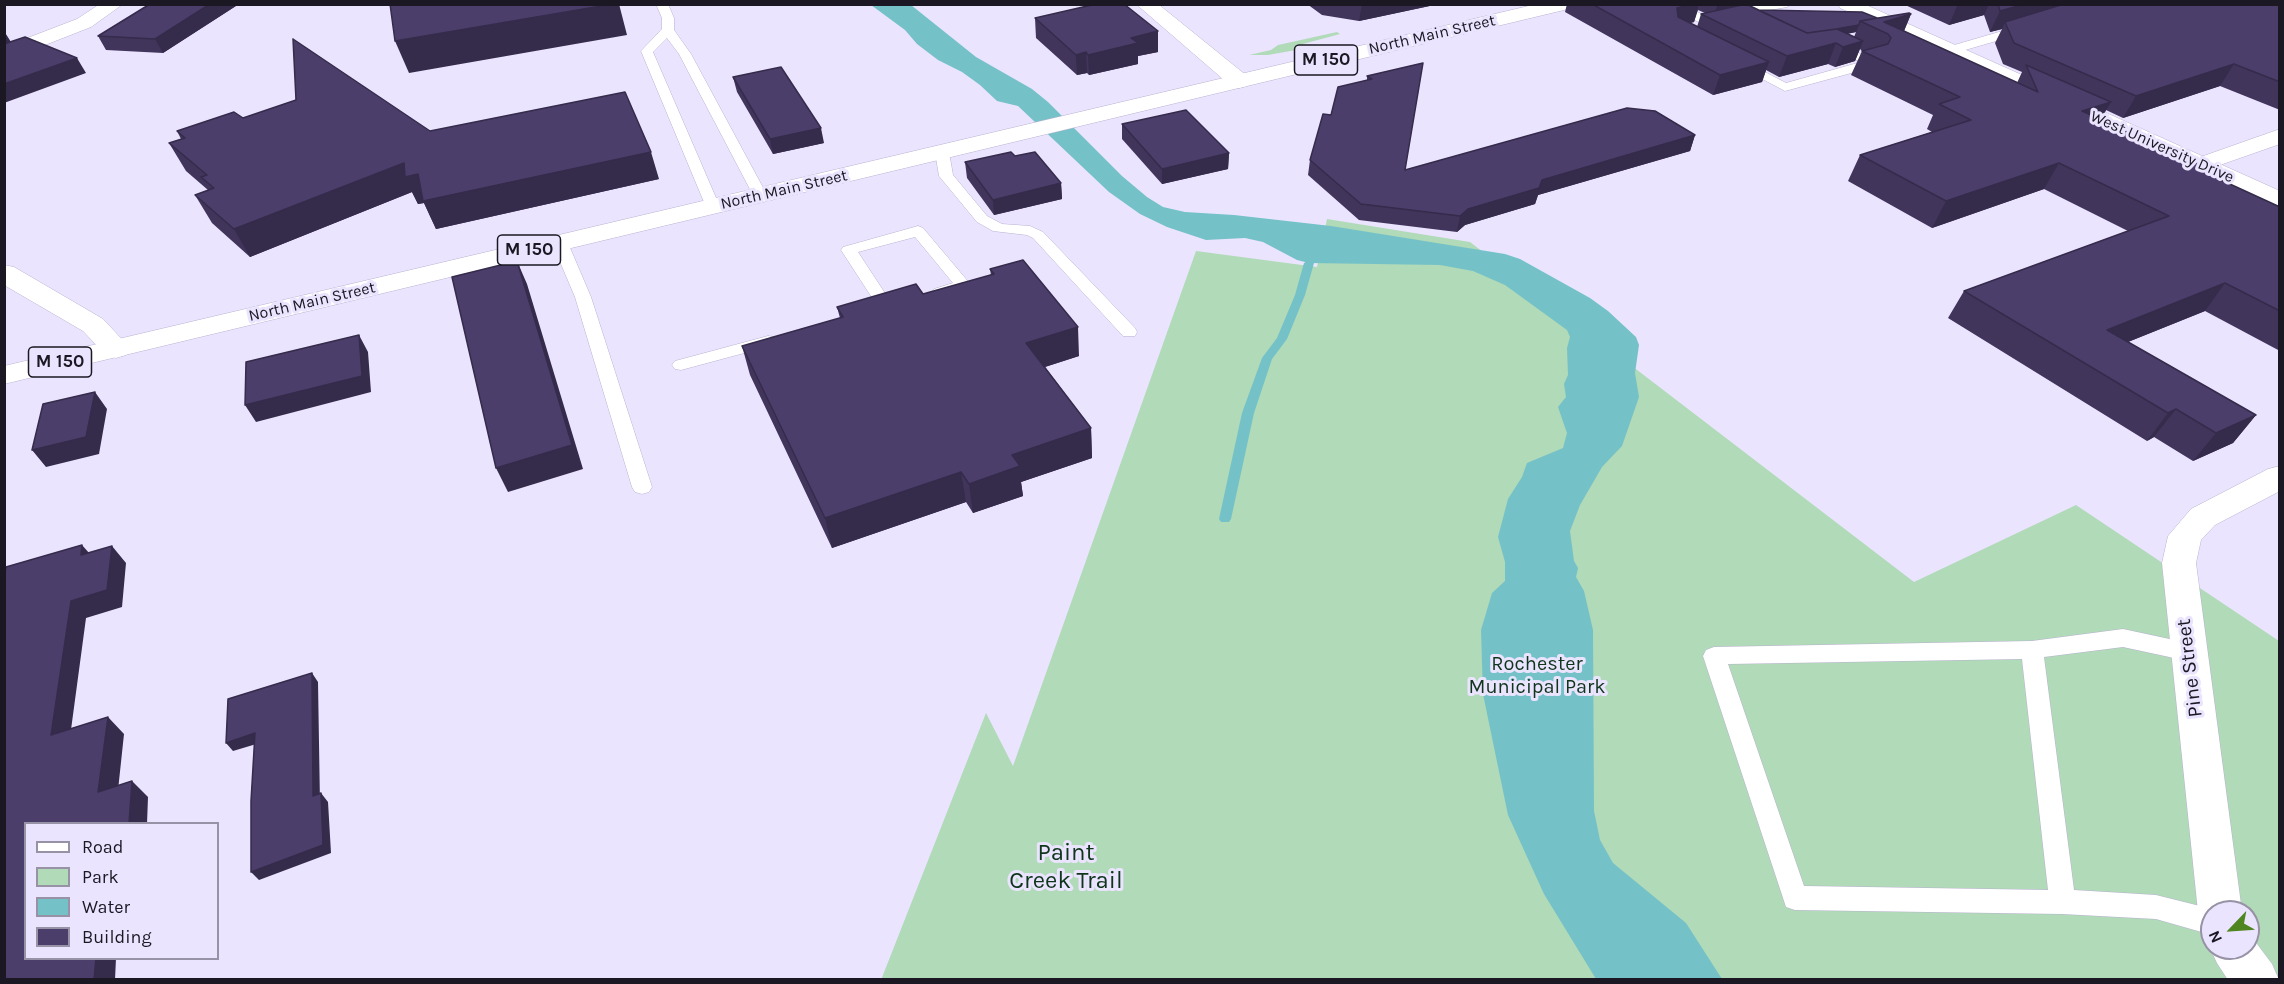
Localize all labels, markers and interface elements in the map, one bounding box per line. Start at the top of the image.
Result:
street label: North Main Street [1367,11,1497,59]
road number: M 150 [1294,45,1358,75]
street label: West University Drive [2087,107,2237,187]
street label: North Main Street [719,166,849,214]
road number: M 150 [498,235,560,265]
street label: North Main Street [247,278,377,326]
road number: M 150 [28,347,92,377]
street label: Pine Street [2172,617,2208,719]
park label: Rochester Municipal Park [1469,652,1605,699]
legend [24,822,219,960]
text: Road [82,836,123,858]
park label: Paint Creek Trail [1009,839,1123,895]
text: Park [82,866,119,888]
text: Water [82,896,130,918]
north arrow [2200,900,2260,960]
text: Building [82,926,152,948]
text: N [2204,928,2226,946]

